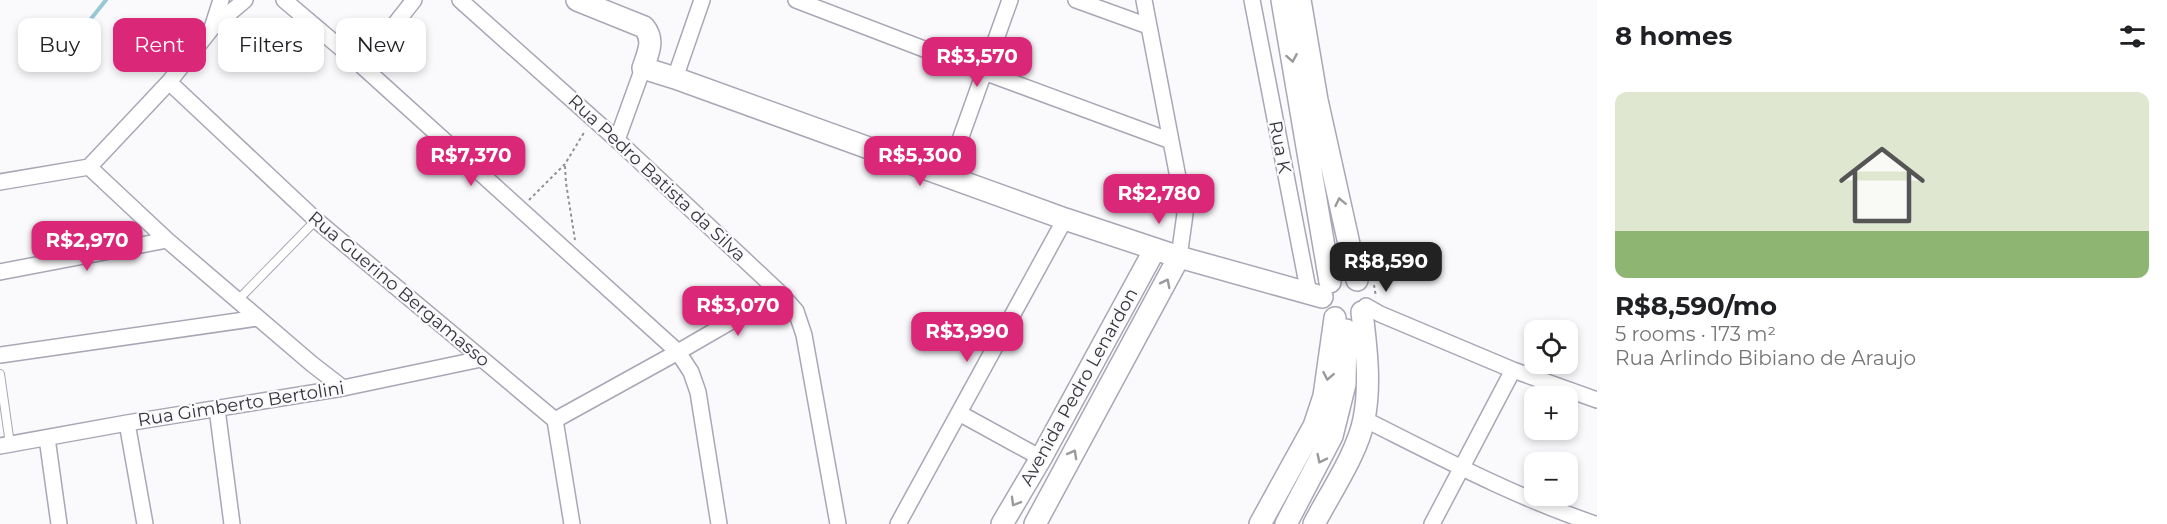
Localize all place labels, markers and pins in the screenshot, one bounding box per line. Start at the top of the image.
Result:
pin: R$3,570 [922,37,1032,88]
pin: R$7,370 [416,136,526,187]
pin: R$5,300 [865,136,975,187]
pin: R$2,780 [1104,174,1214,225]
pin: R$2,970 [32,221,142,272]
pin: R$8,590 [1331,242,1441,293]
pin: R$3,070 [683,286,793,337]
pin: R$3,990 [912,312,1022,363]

